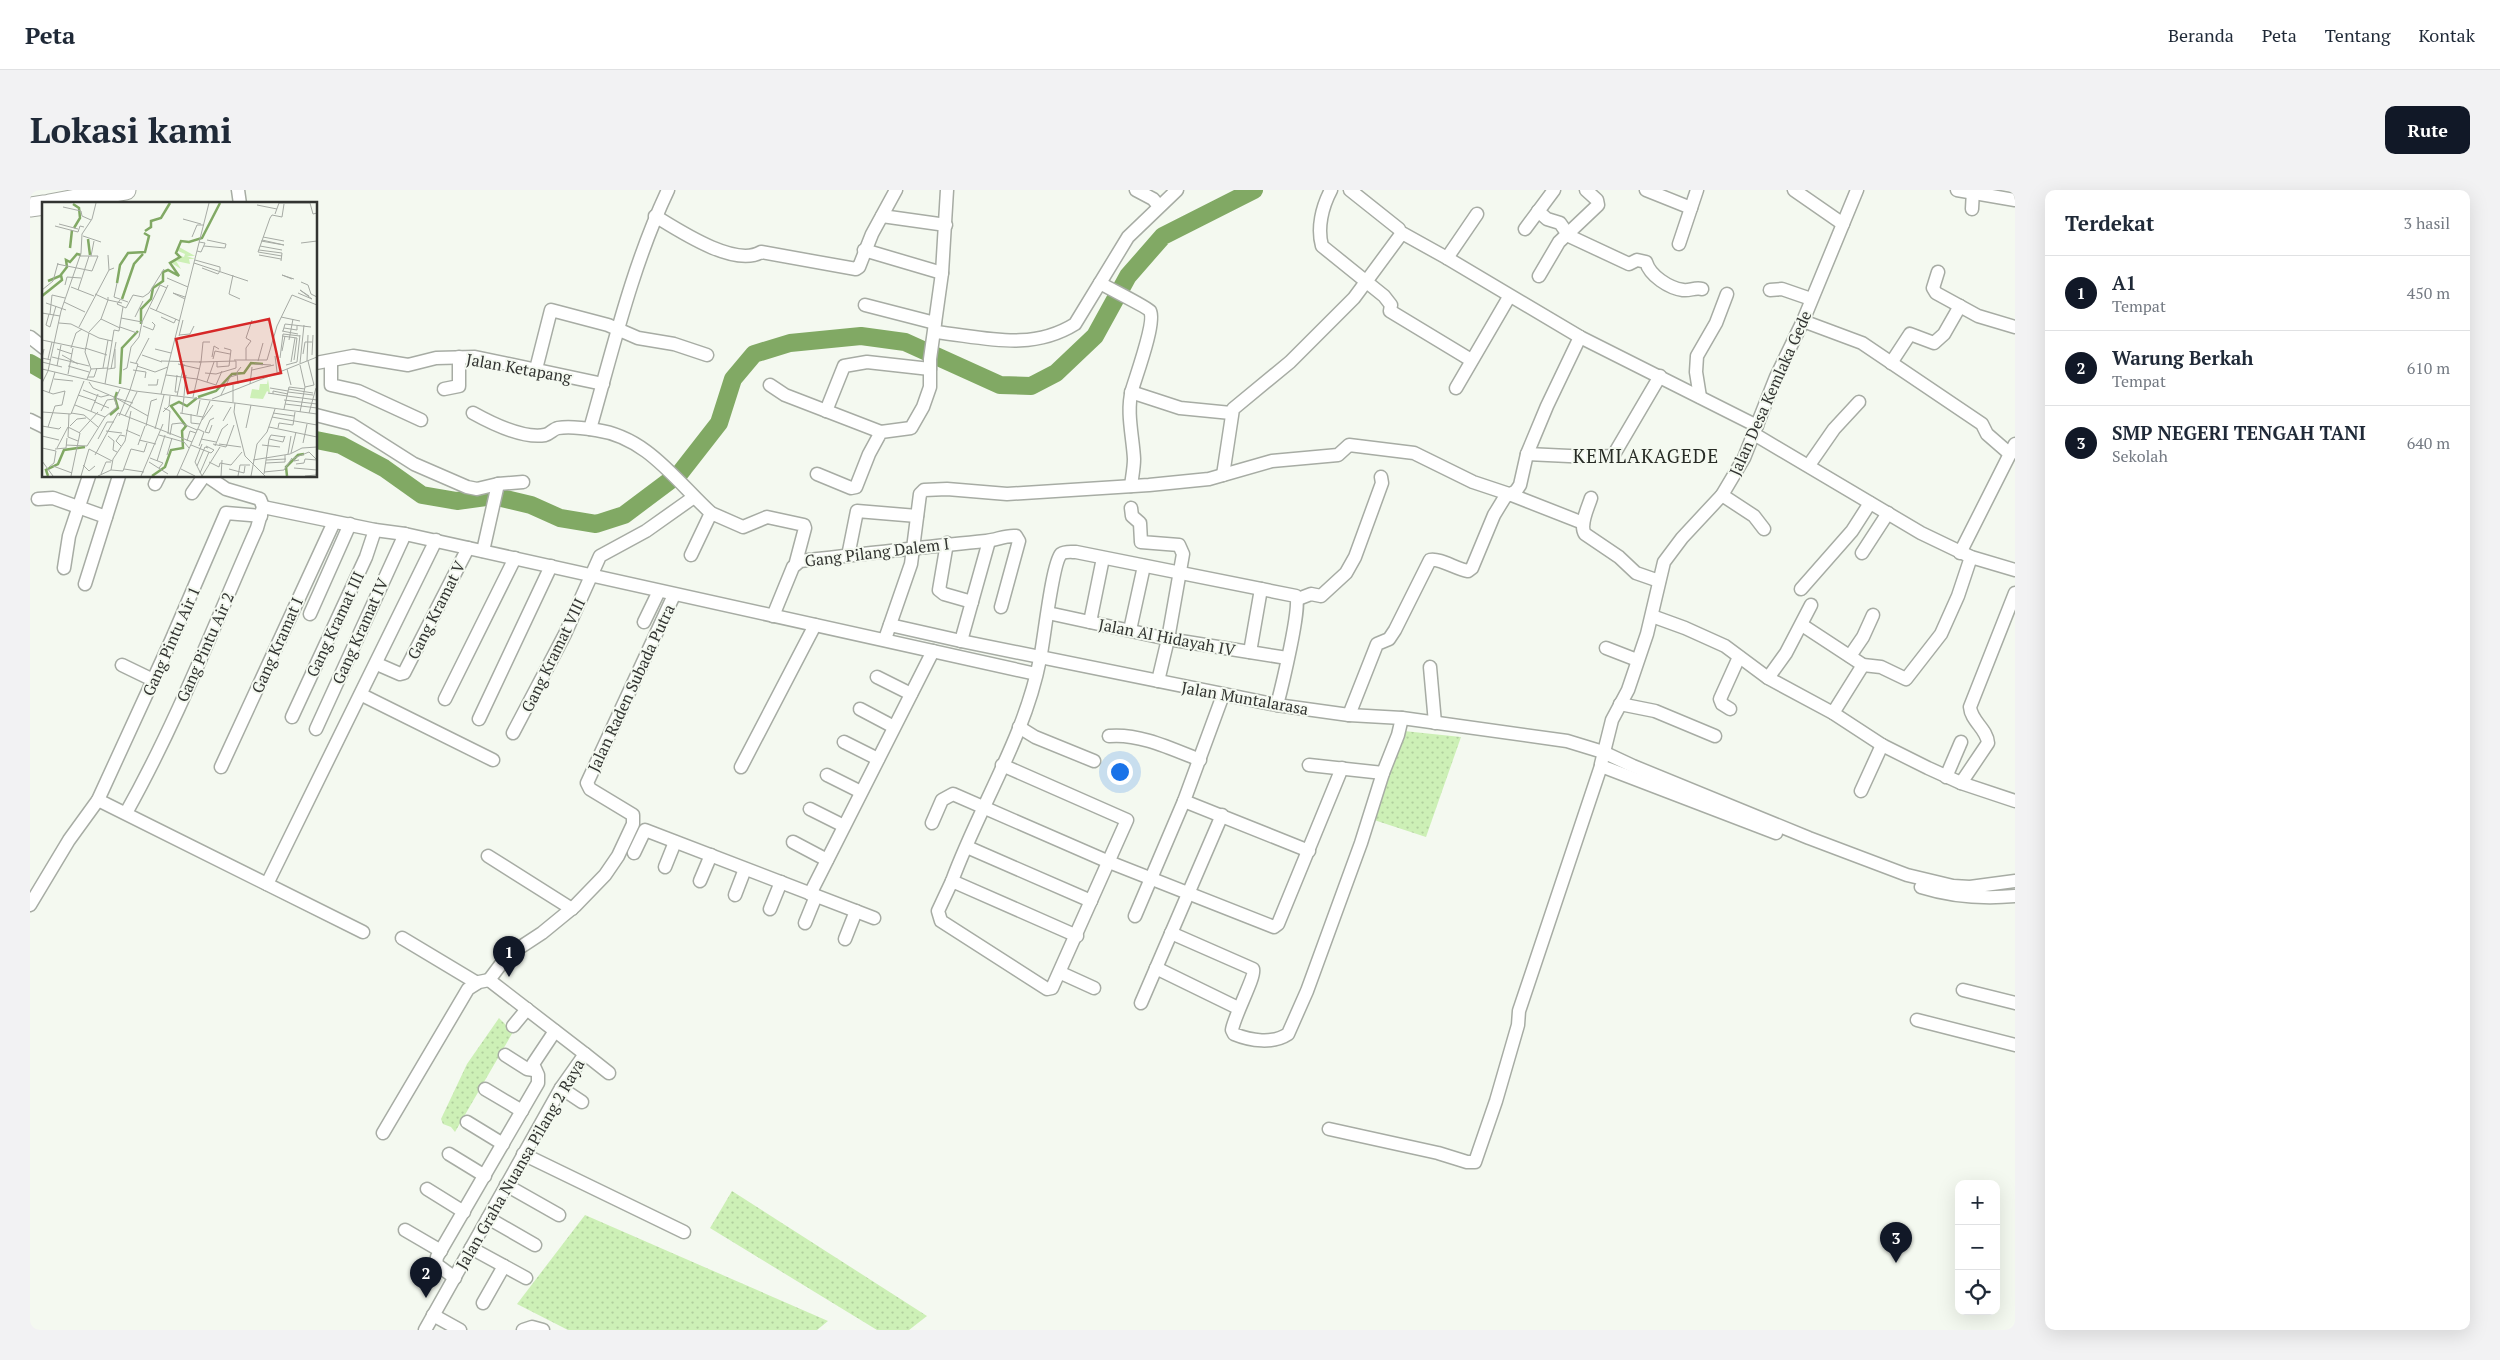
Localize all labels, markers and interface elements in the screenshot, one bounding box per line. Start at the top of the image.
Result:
text: Peta [25,19,75,51]
text: Beranda [2168,23,2234,47]
text: Peta [2262,23,2297,47]
text: Tentang [2325,23,2391,47]
text: Kontak [2419,23,2475,47]
button: Rute [2385,106,2470,154]
text: Lokasi kami [30,107,232,153]
inset map [42,202,318,478]
text: Terdekat [2065,209,2154,237]
text: 3 hasil [2404,212,2450,234]
text: A1 [2112,270,2137,295]
text: 1 [2076,282,2086,304]
text: 450 m [2407,282,2450,304]
text: Tempat [2112,295,2166,317]
street label: Jalan Desa Kemlaka Gede [1724,307,1816,479]
text: Warung Berkah [2112,345,2254,370]
street label: Jalan Ketapang [465,348,574,388]
text: 2 [2076,357,2086,379]
text: 610 m [2407,357,2450,379]
text: Tempat [2112,370,2166,392]
text: SMP NEGERI TENGAH TANI [2112,420,2366,445]
text: 3 [2076,432,2086,454]
text: 640 m [2407,432,2450,454]
district label: KEMLAKAGEDE [1573,443,1719,468]
text: Sekolah [2112,445,2168,467]
street label: Gang Pilang Dalem I [803,532,951,572]
street label: Gang Kramat V [402,557,470,663]
street label: Gang Kramat III [301,568,369,680]
street label: Gang Kramat IV [327,575,393,687]
street label: Gang Pintu Air 1 [137,583,205,699]
street label: Gang Pintu Air 2 [171,589,239,705]
street label: Gang Kramat I [246,594,308,696]
street label: Gang Kramat VIII [516,594,590,716]
street label: Jalan Raden Subada Putra [582,601,680,775]
street label: Jalan Al Hidayah IV [1097,613,1237,661]
street label: Jalan Muntalarasa [1180,676,1310,720]
your location [1107,759,1133,785]
pin: 1 [493,936,525,977]
street label: Jalan Graha Nuansa Pilang 2 Raya [451,1055,589,1273]
map controls [1955,1180,2000,1315]
button: + [1955,1180,2000,1225]
pin: 3 [1880,1222,1912,1263]
button: − [1955,1225,2000,1270]
pin: 2 [410,1257,442,1298]
button: locate [1955,1270,2000,1315]

